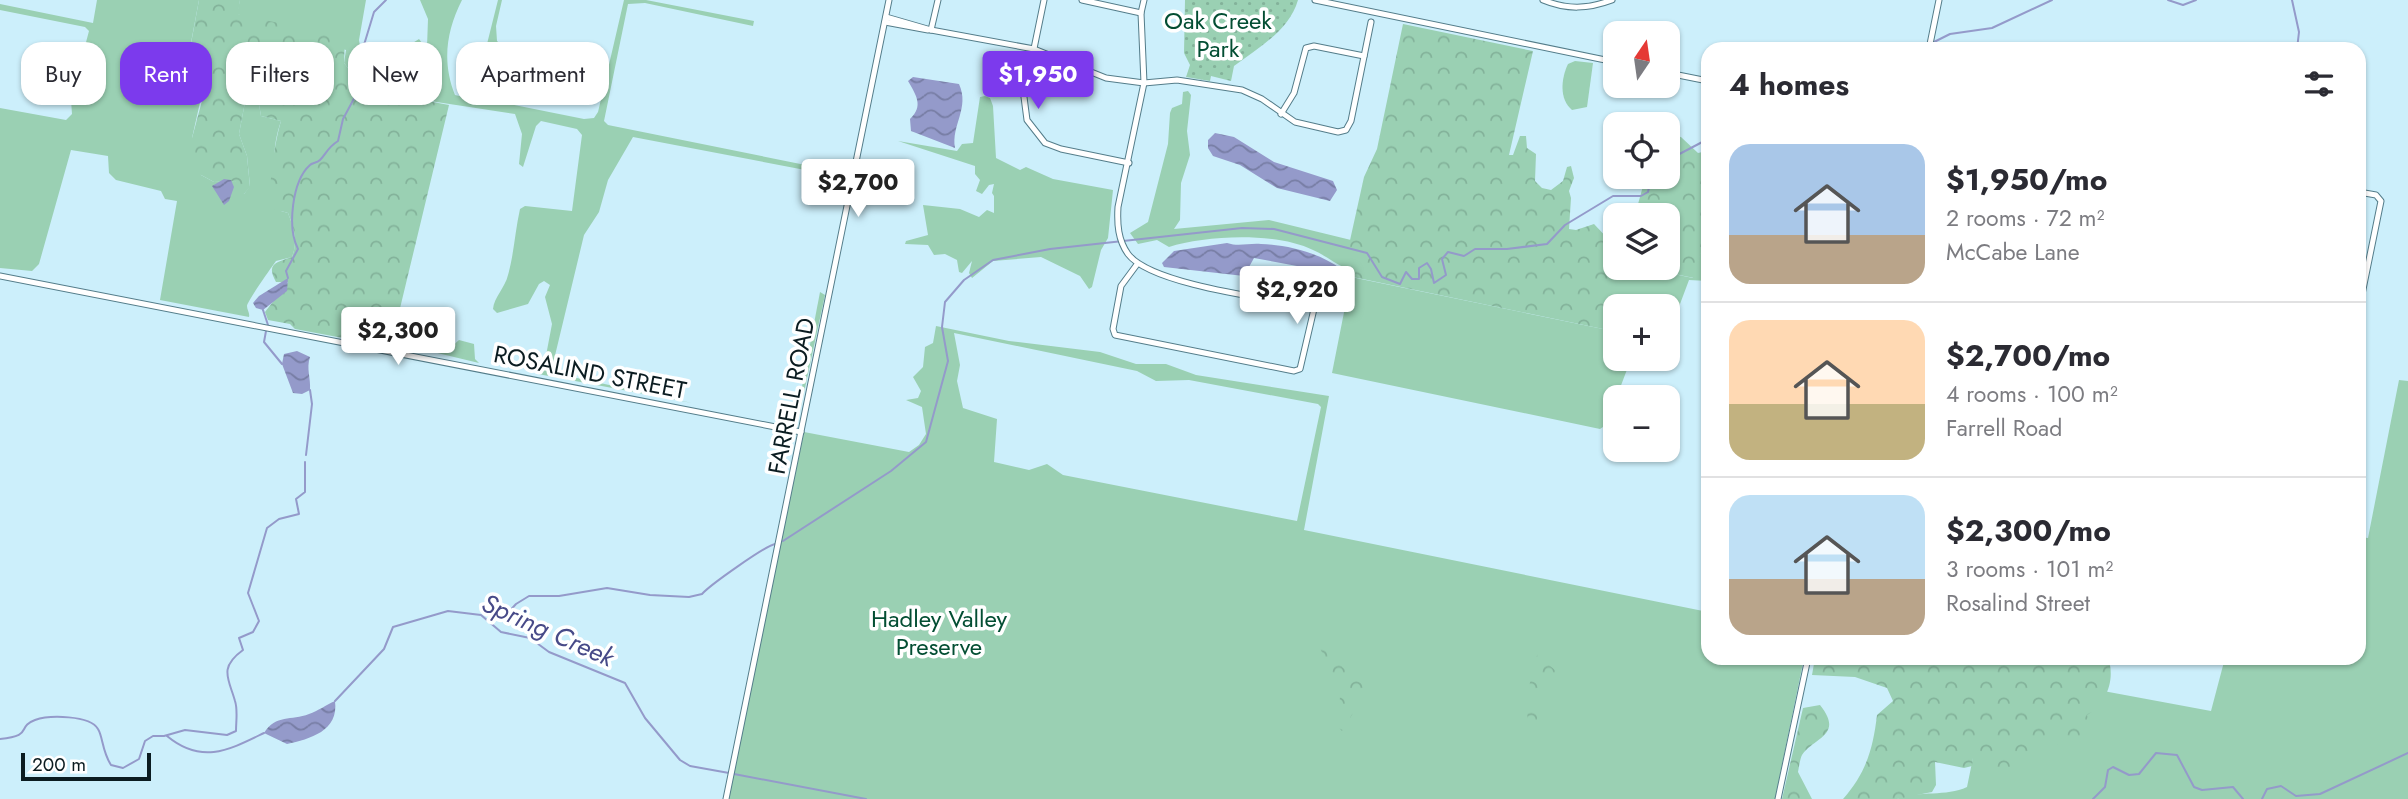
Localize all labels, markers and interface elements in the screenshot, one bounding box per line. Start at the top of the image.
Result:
park label: Oak Creek Park [1164,3,1272,66]
north arrow [1603,21,1680,98]
map controls [1603,21,1680,462]
chip: Buy [21,42,106,105]
chip: Rent [120,42,212,105]
chip: Filters [226,42,334,105]
chip: New [348,42,442,105]
chip: Apartment [456,42,609,105]
pin: $1,950 [981,52,1095,111]
text: $1,950 [999,57,1077,91]
text: 4 homes [1729,63,1849,106]
icon: filters [2300,65,2338,103]
button: locate [1603,112,1680,189]
text: $1,950/mo [1946,158,2107,201]
pin: $2,700 [801,160,915,219]
text: $2,700 [817,165,899,199]
icon: home [1785,172,1869,256]
text: 2 rooms · 72 m² [1946,201,2105,235]
button: layers [1603,203,1680,280]
text: McCabe Lane [1946,235,2080,269]
pin: $2,920 [1240,266,1354,326]
text: $2,920 [1256,272,1338,306]
button: + [1603,294,1680,371]
pin: $2,300 [341,308,455,367]
text: $2,300 [357,313,439,347]
street label: FARRELL ROAD [759,315,823,477]
text: $2,700/mo [1946,334,2110,377]
street label: ROSALIND STREET [491,336,689,408]
icon: home [1785,348,1869,432]
text: 4 rooms · 100 m² [1946,377,2118,411]
button: − [1603,385,1680,462]
text: Farrell Road [1946,411,2062,445]
text: $2,300/mo [1946,509,2111,552]
icon: home [1785,523,1869,607]
text: 3 rooms · 101 m² [1946,552,2113,586]
water label: Spring Creek [476,584,622,677]
text: Rosalind Street [1946,586,2090,620]
park label: Hadley Valley Preserve [871,601,1008,664]
scale bar [21,750,150,782]
text: 200 m [32,751,86,778]

